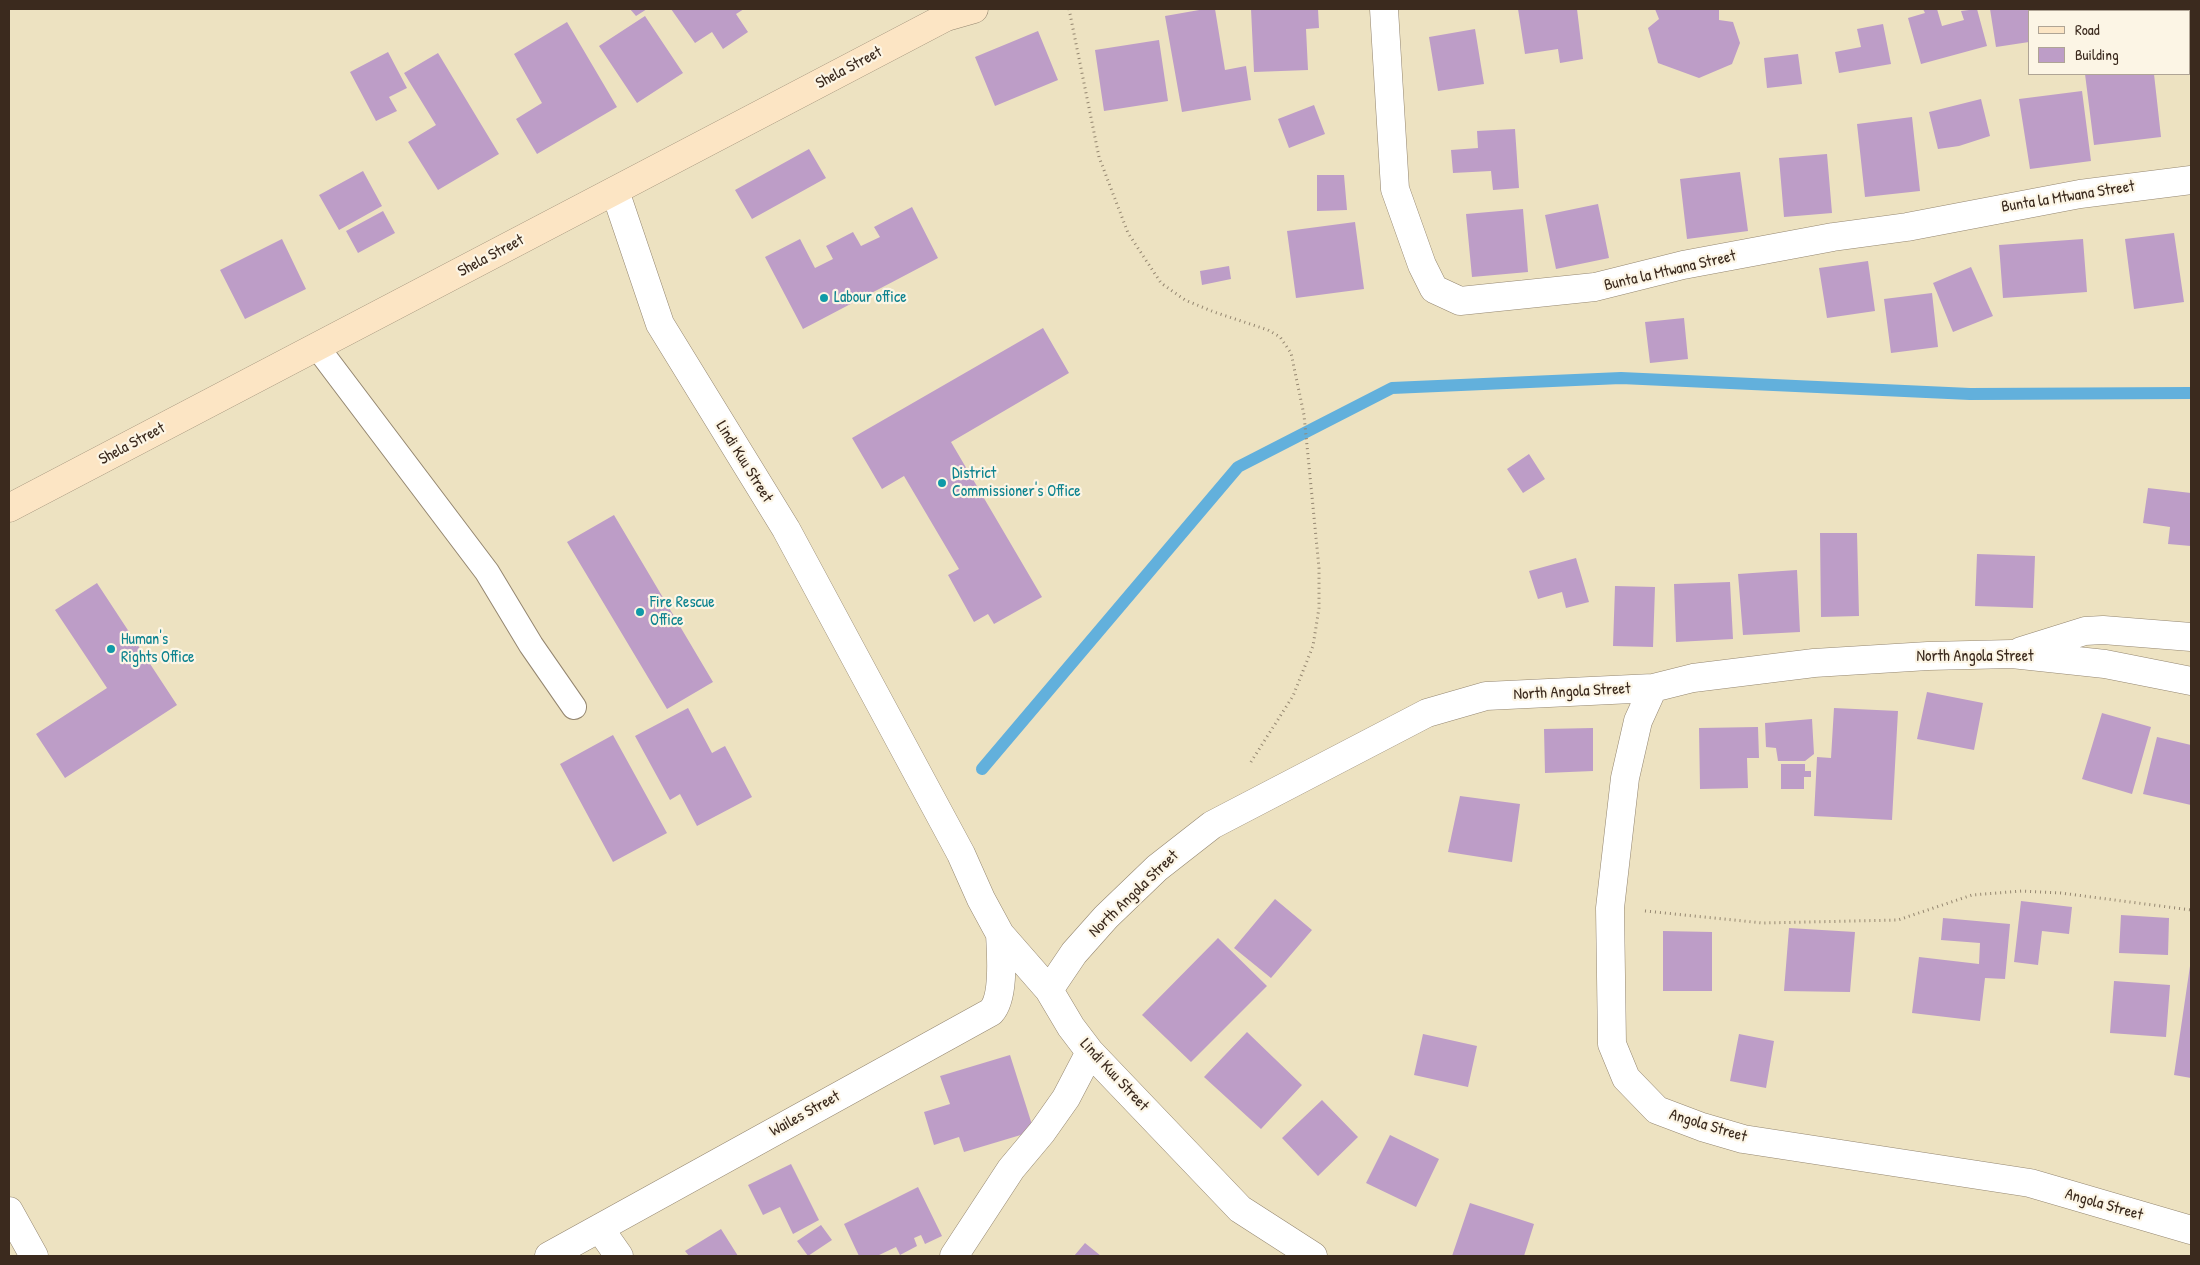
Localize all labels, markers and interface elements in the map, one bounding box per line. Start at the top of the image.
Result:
legend [2028,10,2190,75]
text: Road [2075,19,2100,40]
street label: Shela Street [813,43,885,93]
text: Building [2075,44,2119,65]
street label: Bunta la Mtwana Street [2000,177,2136,217]
street label: Shela Street [455,231,527,281]
street label: Bunta la Mtwana Street [1602,247,1738,295]
place label: Labour office [834,288,907,308]
marker: Labour office [818,292,830,304]
street label: Lindi Kuu Street [711,418,777,506]
street label: Shela Street [96,419,168,469]
place label: District Commissioner's Office [952,464,1081,502]
marker: District Commissioner's Office [936,477,948,489]
place label: Fire Rescue Office [650,593,715,631]
marker: Fire Rescue Office [634,606,646,618]
place label: Human's Rights Office [121,630,194,668]
marker: Human's Rights Office [105,643,117,655]
street label: North Angola Street [1916,647,2034,667]
street label: North Angola Street [1513,679,1631,705]
street label: North Angola Street [1085,846,1183,942]
street label: Lindi Kuu Street [1075,1035,1153,1115]
street label: Wailes Street [766,1087,844,1141]
street label: Angola Street [1667,1105,1749,1147]
street label: Angola Street [2063,1185,2145,1225]

